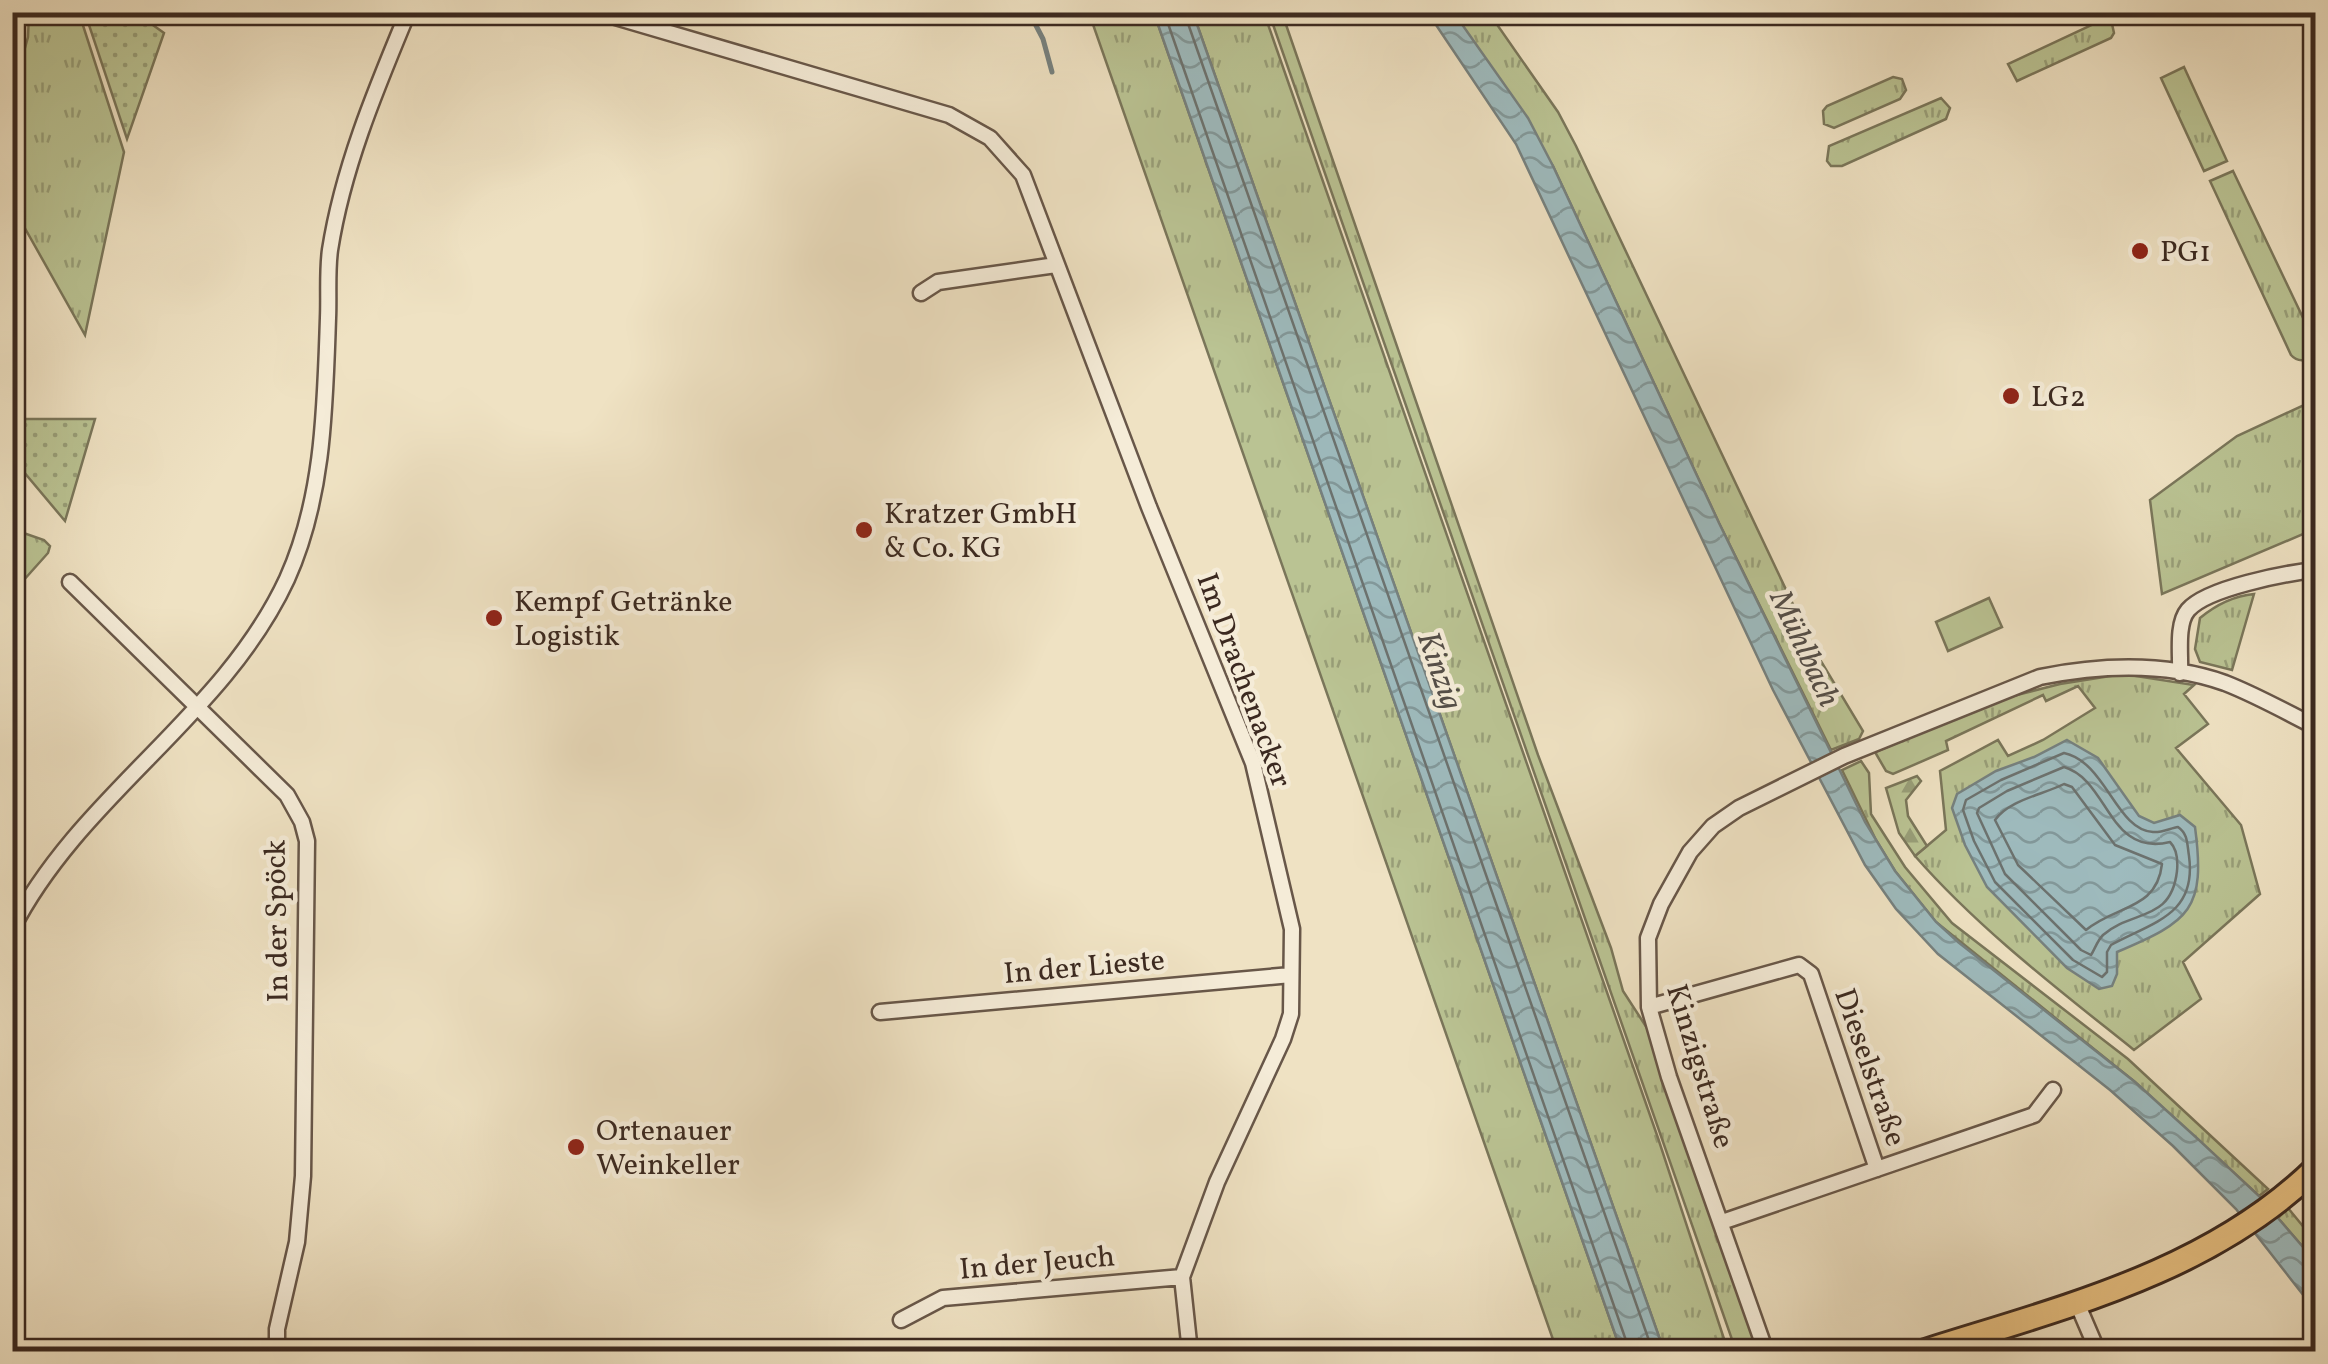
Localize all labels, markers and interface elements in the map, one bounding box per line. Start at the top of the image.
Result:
place label: PG1 [2160,232,2211,274]
marker: PG1 [2129,240,2151,262]
place label: LG2 [2031,377,2086,419]
marker: LG2 [2000,385,2022,407]
place label: Kratzer GmbH & Co. KG [884,494,1077,570]
marker: Kratzer GmbH & Co. KG [853,519,875,541]
street label: Im Drachenacker [1185,568,1301,794]
place label: Kempf Getränke Logistik [514,582,733,658]
water label: Mühlbach [1757,583,1849,715]
marker: Kempf Getränke Logistik [483,607,505,629]
water label: Kinzig [1404,626,1472,716]
street label: In der Spöck [256,839,300,1003]
street label: In der Lieste [1002,940,1166,996]
street label: Kinzigstraße [1654,979,1744,1154]
street label: Dieselstraße [1823,983,1916,1152]
place label: Ortenauer Weinkeller [596,1111,740,1187]
marker: Ortenauer Weinkeller [565,1136,587,1158]
street label: In der Jeuch [958,1236,1117,1292]

